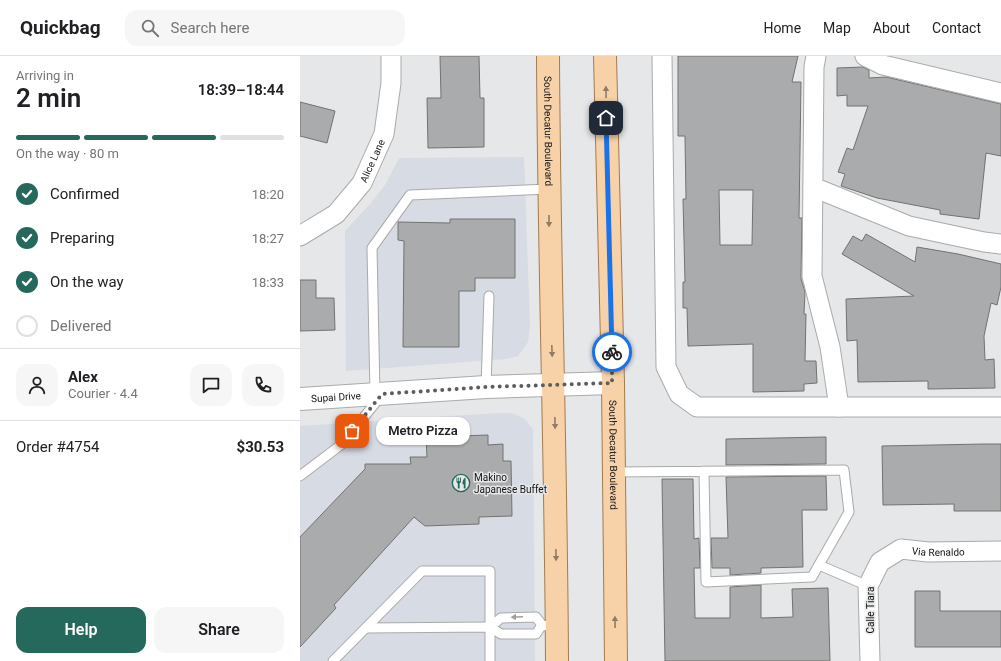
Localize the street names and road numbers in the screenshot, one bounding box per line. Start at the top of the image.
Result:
street label: South Decatur Boulevard [543,76,555,186]
street label: Alice Lane [358,137,386,184]
street label: Supai Drive [311,390,361,404]
street label: South Decatur Boulevard [608,400,620,510]
street label: Via Renaldo [911,545,965,558]
street label: Calle Tiara [865,587,876,633]

